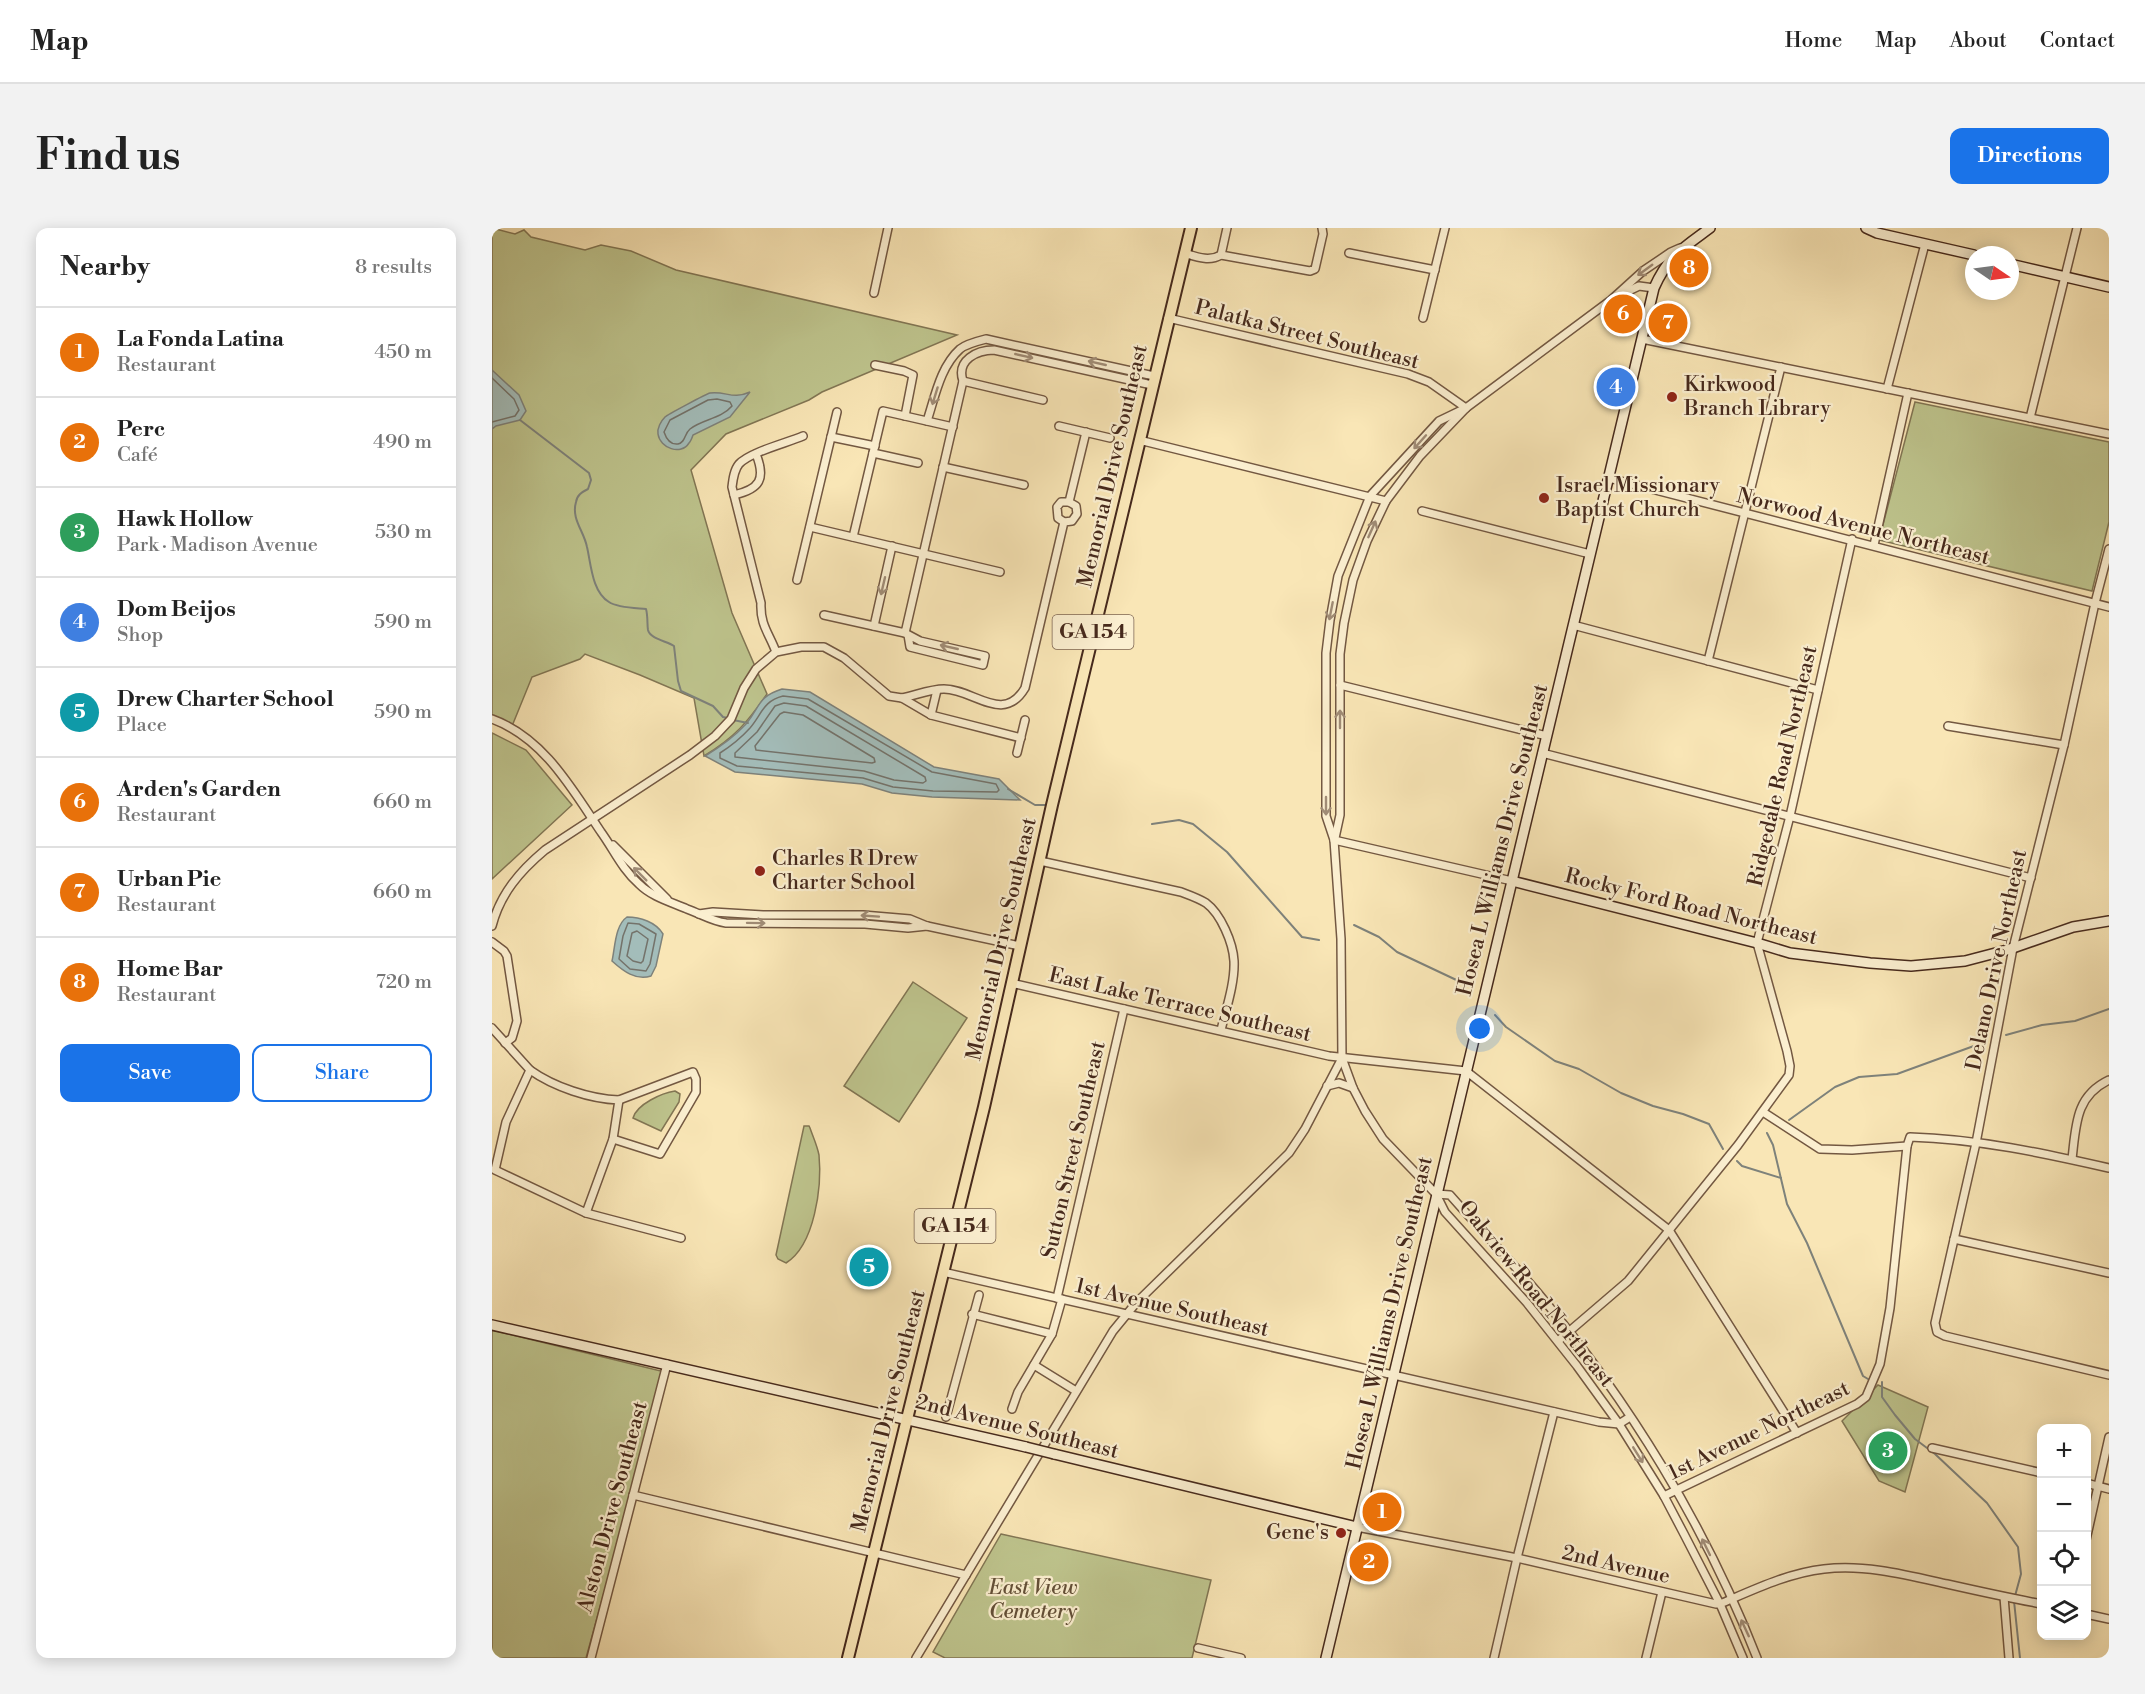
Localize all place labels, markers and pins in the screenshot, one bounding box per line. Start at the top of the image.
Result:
pin: 8 [1670,246,1708,291]
pin: 6 [1604,292,1642,337]
pin: 7 [1648,300,1688,346]
pin: 4 [1596,364,1636,410]
place label: Kirkwood Branch Library [1683,372,1831,422]
marker: Kirkwood Branch Library [1665,390,1679,404]
place label: Israel Missionary Baptist Church [1555,473,1721,523]
marker: Israel Missionary Baptist Church [1537,491,1551,505]
place label: Charles R Drew Charter School [772,846,918,896]
marker: Charles R Drew Charter School [753,864,767,878]
pin: 5 [850,1244,889,1290]
pin: 3 [1868,1428,1908,1474]
pin: 1 [1362,1490,1402,1534]
place label: Gene's [1266,1520,1329,1546]
marker: Gene's [1334,1526,1348,1540]
pin: 2 [1350,1540,1388,1584]

